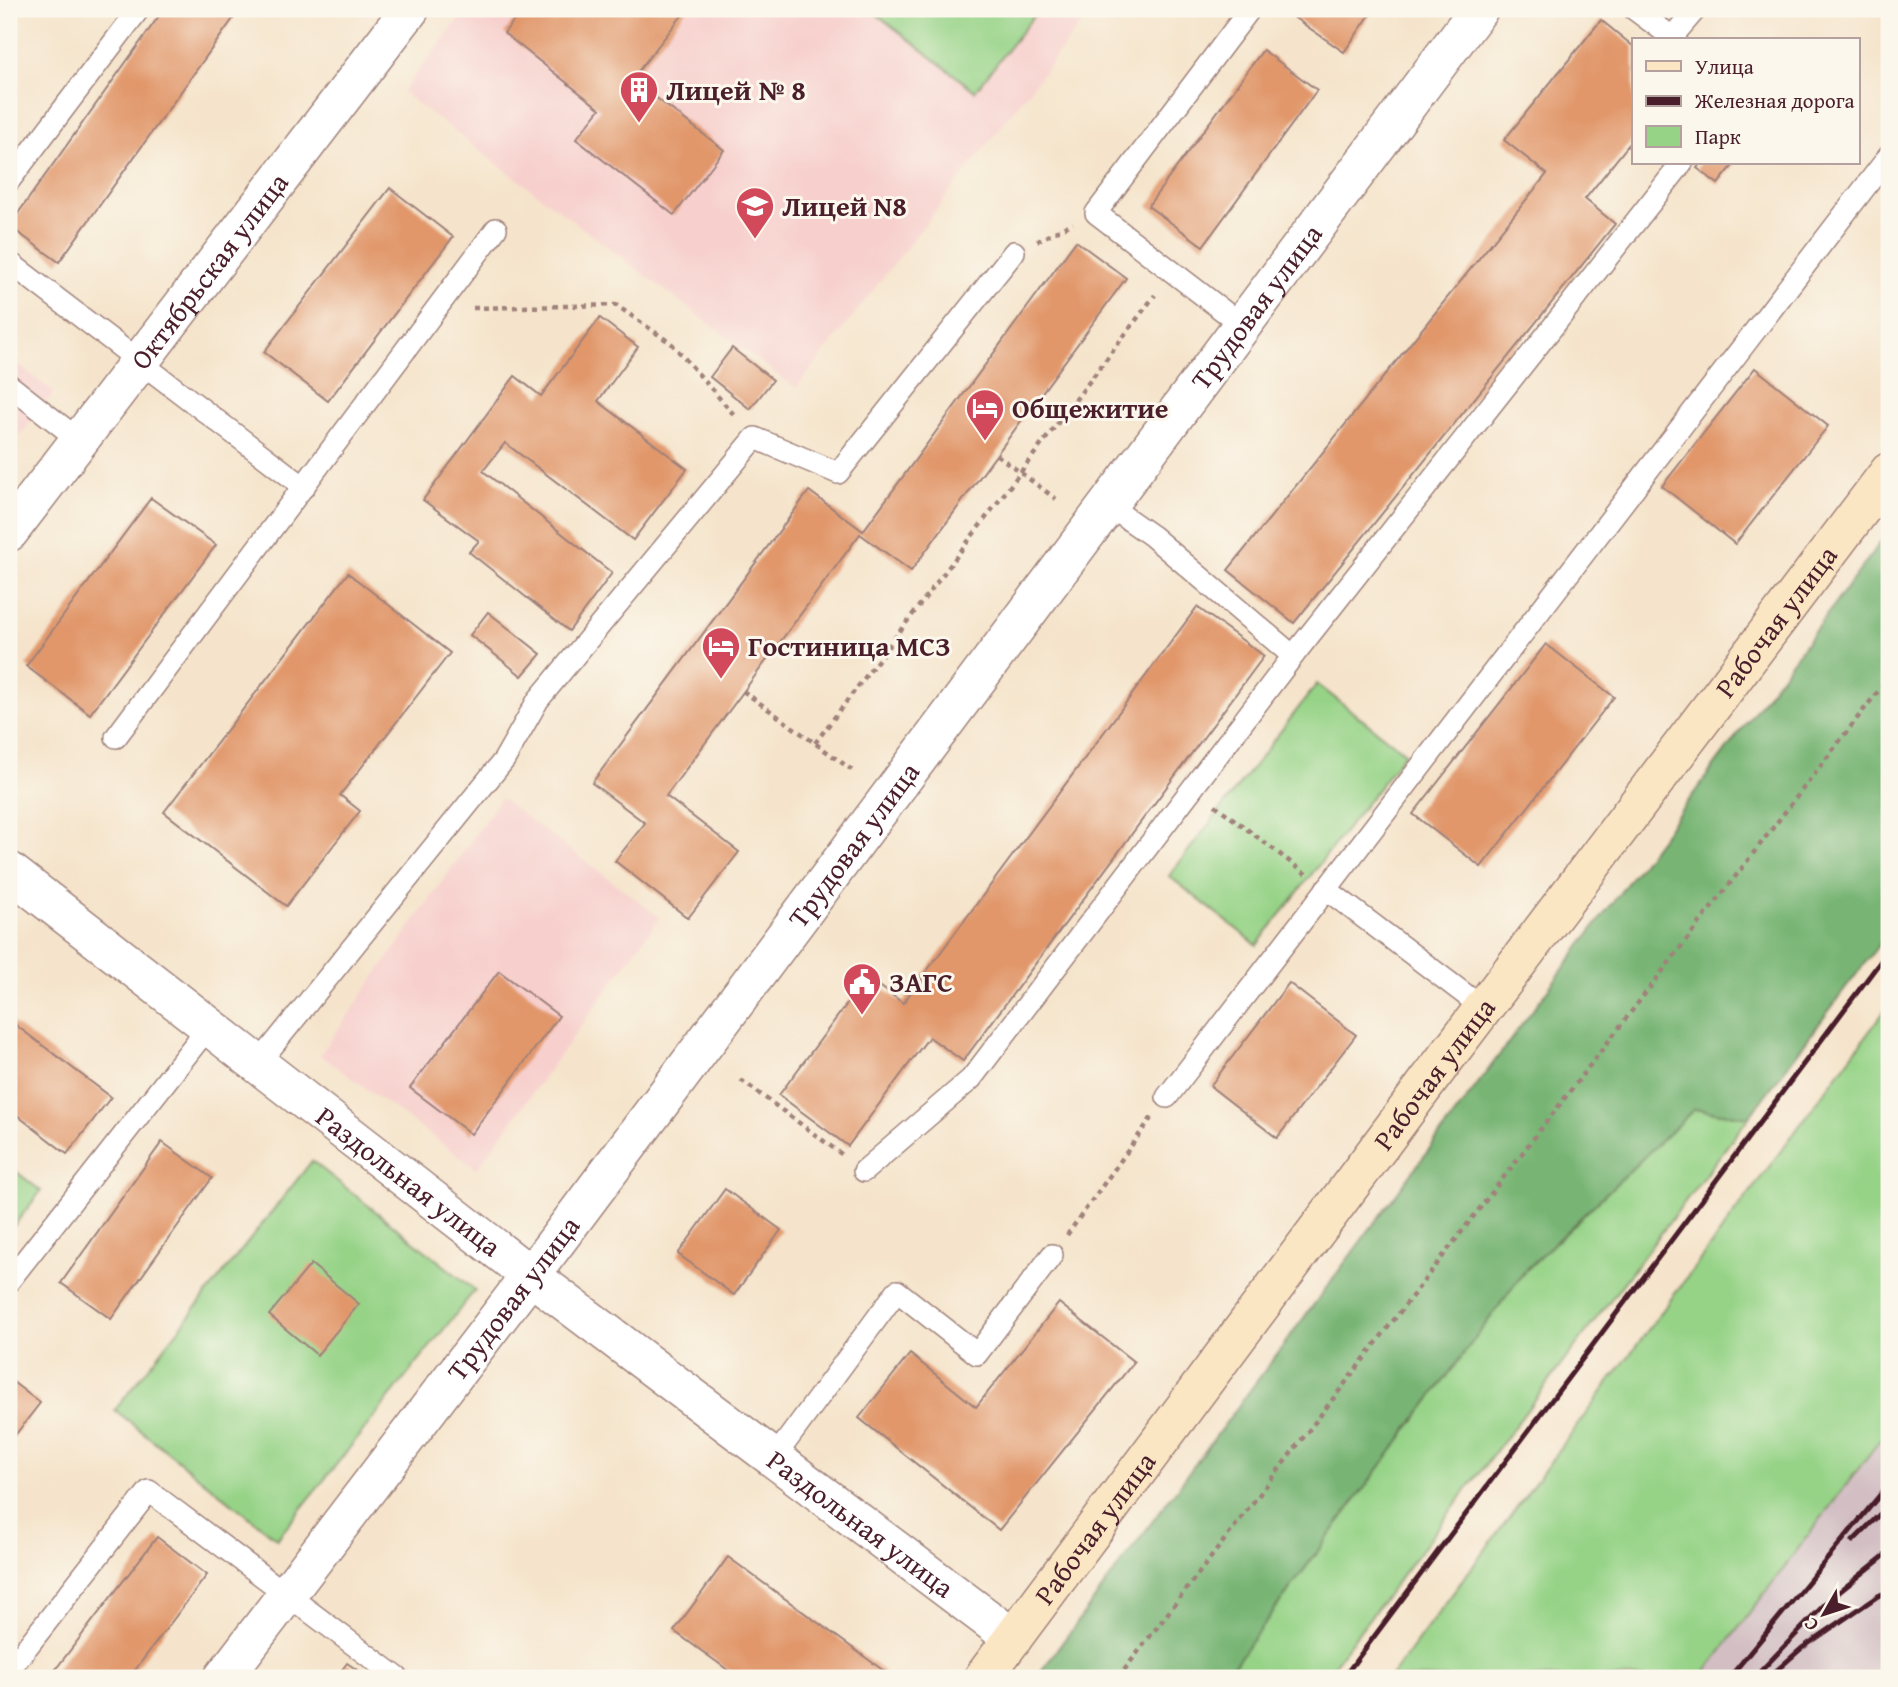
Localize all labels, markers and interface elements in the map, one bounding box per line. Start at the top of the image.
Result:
legend [1632,38,1860,164]
text: Улица [1695,51,1754,82]
building icon: Лицей № 8 [618,69,660,124]
place label: Лицей № 8 [666,69,806,110]
text: Железная дорога [1694,85,1855,116]
text: Парк [1695,121,1741,152]
street label: Октябрьская улица [120,163,298,378]
school or university icon: Лицей N8 [734,185,776,240]
place label: Лицей N8 [782,185,907,226]
street label: Трудовая улица [1180,214,1332,398]
hotel icon: Общежитие [964,387,1006,442]
place label: Общежитие [1012,387,1169,428]
street label: Рабочая улица [1704,536,1847,706]
hotel icon: Гостиница МСЗ [700,625,742,680]
place label: Гостиница МСЗ [748,625,951,666]
street label: Трудовая улица [777,752,929,936]
public building icon: ЗАГС [841,961,883,1016]
place label: ЗАГС [889,961,953,1002]
street label: Рабочая улица [1363,988,1505,1158]
street label: Раздольная улица [308,1096,511,1266]
street label: Трудовая улица [436,1206,589,1389]
street label: Раздольная улица [759,1439,964,1607]
street label: Рабочая улица [1024,1442,1165,1613]
north arrow [1790,1578,1860,1648]
text: С [1796,1612,1825,1638]

